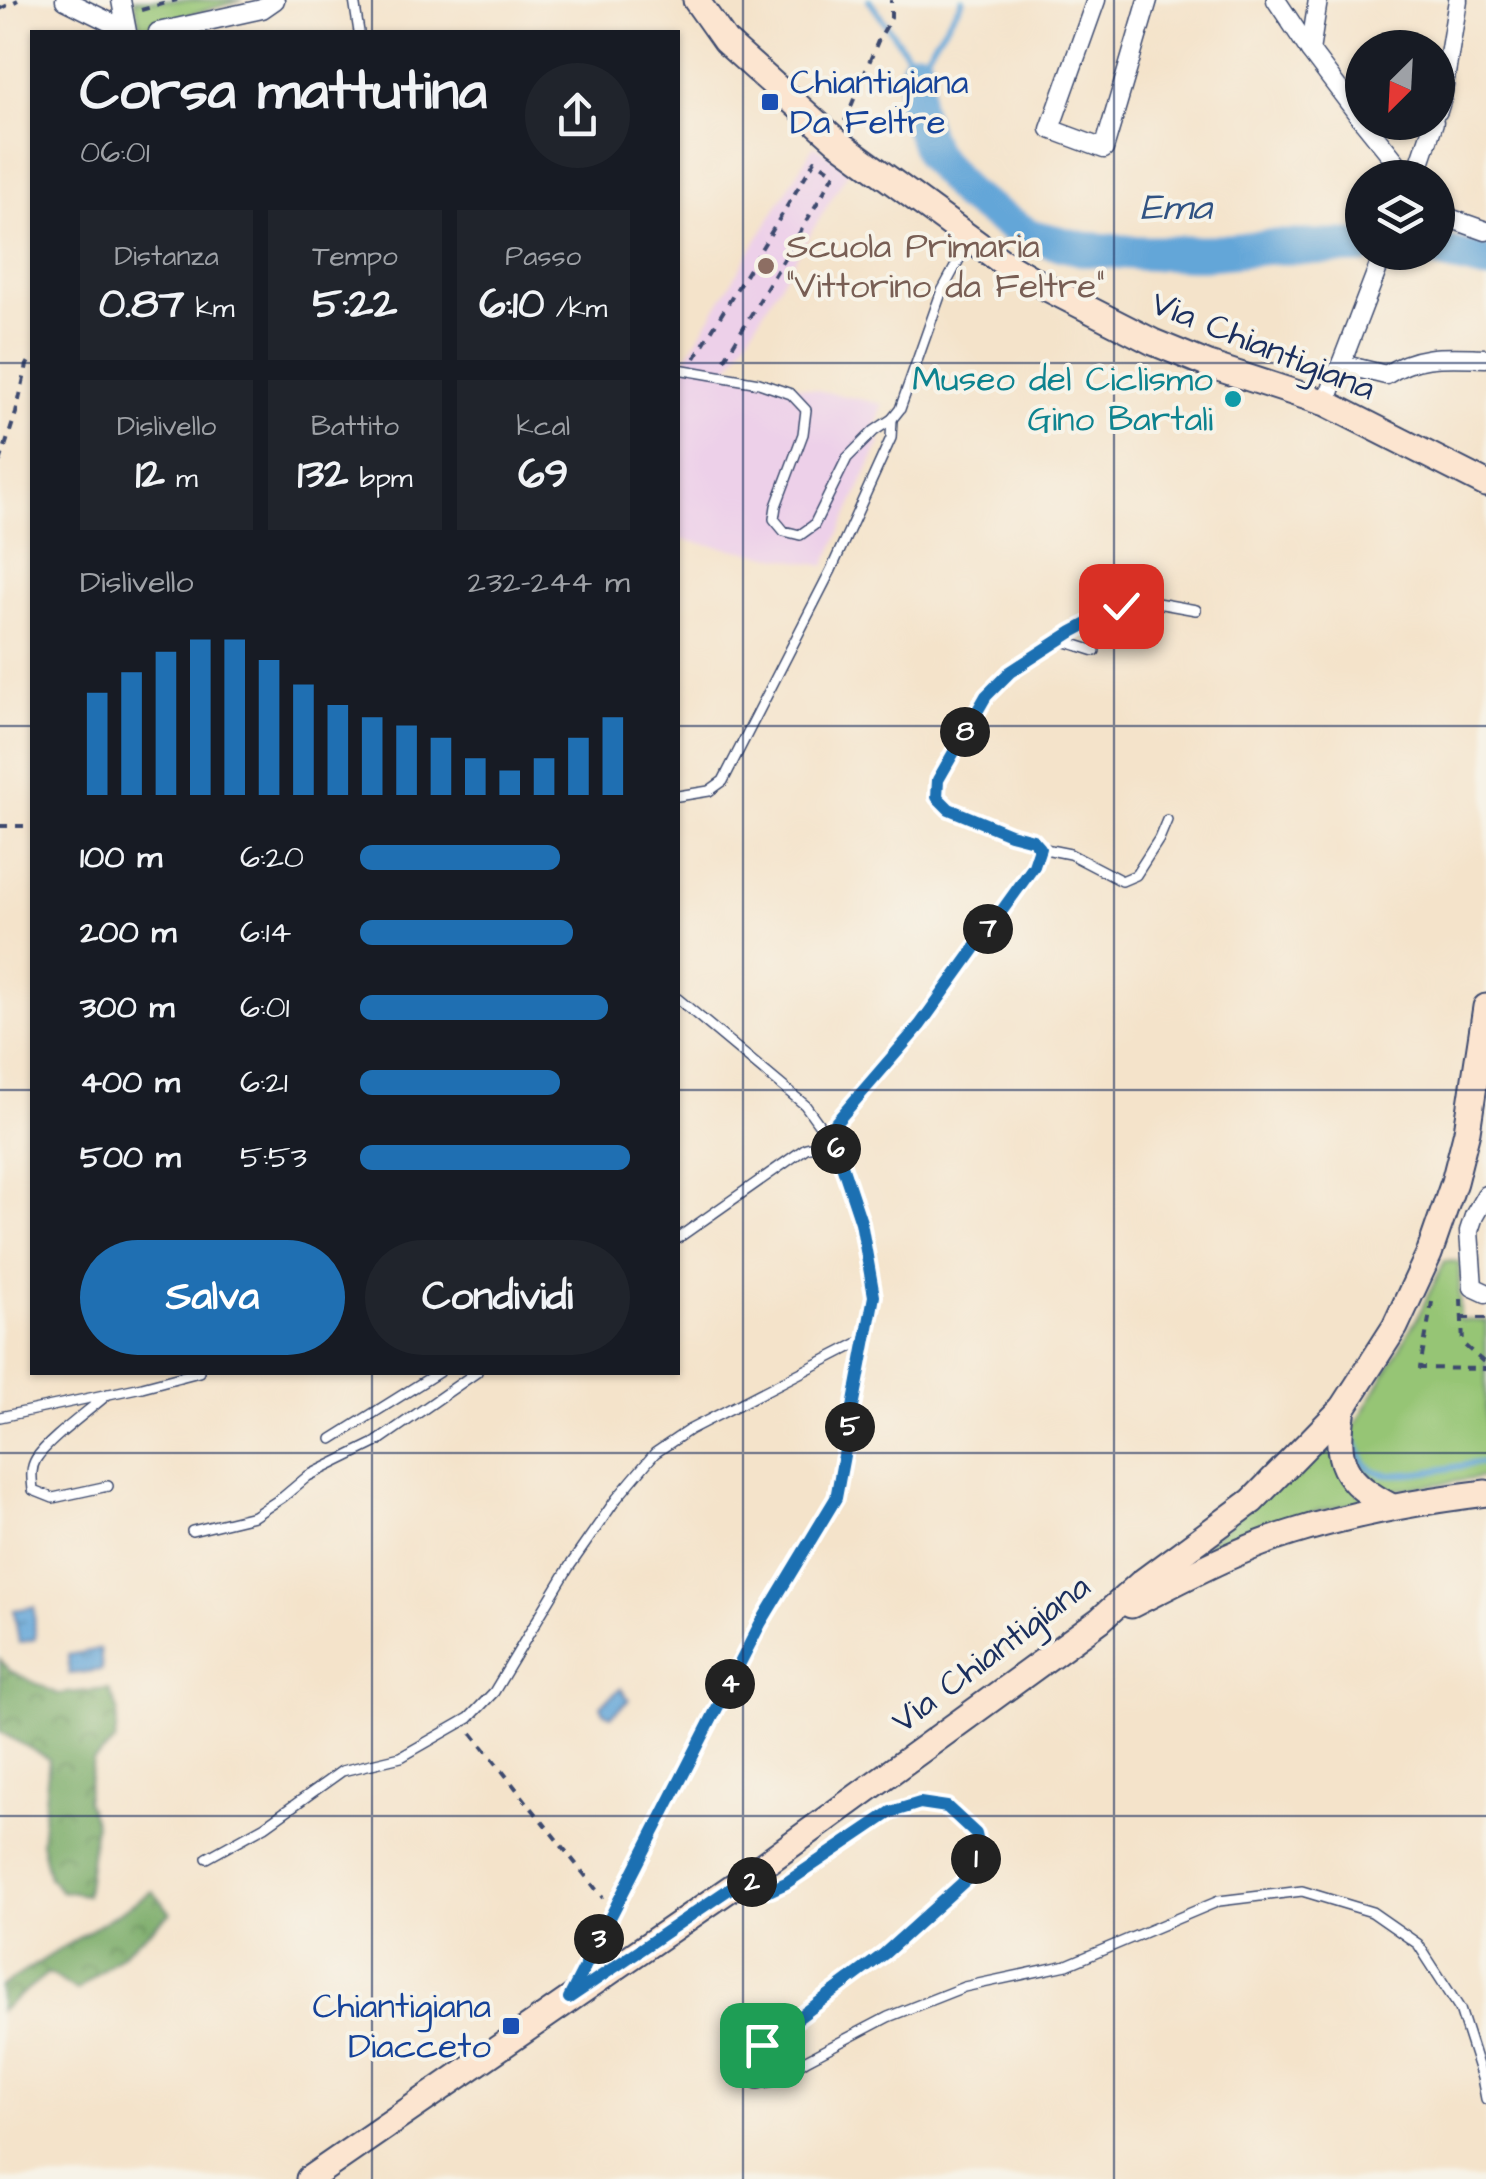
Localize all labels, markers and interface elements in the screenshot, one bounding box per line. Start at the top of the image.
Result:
north arrow [1345,30,1455,140]
map controls [1345,30,1455,270]
text: Corsa mattutina [80,54,487,130]
place label: Chiantigiana Da Feltre [790,58,969,147]
button: share [525,63,630,168]
marker: Chiantigiana Da Feltre [759,91,781,113]
text: 06:01 [80,130,150,175]
button: layers [1345,160,1455,270]
water label: Ema [1140,182,1213,234]
place label: Scuola Primaria "Vittorino da Feltre" [786,222,1104,311]
text: Distanza [115,237,219,276]
text: Tempo [312,237,398,276]
text: Passo [505,237,581,276]
marker: Scuola Primaria "Vittorino da Feltre" [755,255,777,277]
text: 0.87 [99,276,184,334]
text: 5:22 [313,276,397,334]
text: 6:10 [479,276,544,334]
street label: Via Chiantigiana [1143,279,1383,415]
text: km [184,289,235,328]
text: /km [544,289,607,328]
place label: Museo del Ciclismo Gino Bartali [912,355,1213,444]
marker: Museo del Ciclismo Gino Bartali [1222,388,1244,410]
text: Dislivello [117,407,216,446]
text: Battito [311,407,399,446]
text: kcal [517,407,570,446]
text: 12 [135,446,165,504]
text: 132 [297,446,348,504]
text: 69 [518,446,568,504]
text: m [165,459,198,498]
text: bpm [348,459,413,498]
text: Dislivello [80,560,194,605]
text: 232–244 m [468,560,630,605]
pin [1079,564,1164,649]
icon: check [1094,579,1149,634]
pin: 8 [940,707,990,757]
text: 8 [956,712,974,751]
text: 100 m [80,835,162,880]
text: 6:20 [240,835,304,880]
pin: 7 [963,904,1013,954]
text: 7 [979,909,997,948]
text: 200 m [80,910,176,955]
text: 6:14 [240,910,291,955]
text: 300 m [80,985,174,1030]
text: 6:01 [240,985,290,1030]
text: 400 m [80,1060,180,1105]
text: 6:21 [240,1060,288,1105]
pin: 6 [811,1124,861,1174]
text: 6 [827,1129,845,1168]
text: 500 m [80,1135,181,1180]
text: 5:53 [240,1135,307,1180]
button: Salva [80,1240,345,1355]
button: Condividi [365,1240,630,1355]
pin: 5 [825,1402,875,1452]
text: 5 [840,1407,860,1446]
street label: Via Chiantigiana [881,1563,1102,1747]
pin: 4 [705,1659,755,1709]
text: 4 [720,1664,740,1703]
pin: 1 [951,1834,1001,1884]
text: 1 [974,1839,978,1878]
pin: 2 [727,1857,777,1907]
text: 2 [744,1862,760,1901]
pin: 3 [574,1914,624,1964]
text: 3 [592,1919,606,1958]
place label: Chiantigiana Diacceto [312,1982,491,2071]
pin [720,2003,805,2088]
marker: Chiantigiana Diacceto [500,2015,522,2037]
icon: arrive [735,2018,790,2073]

